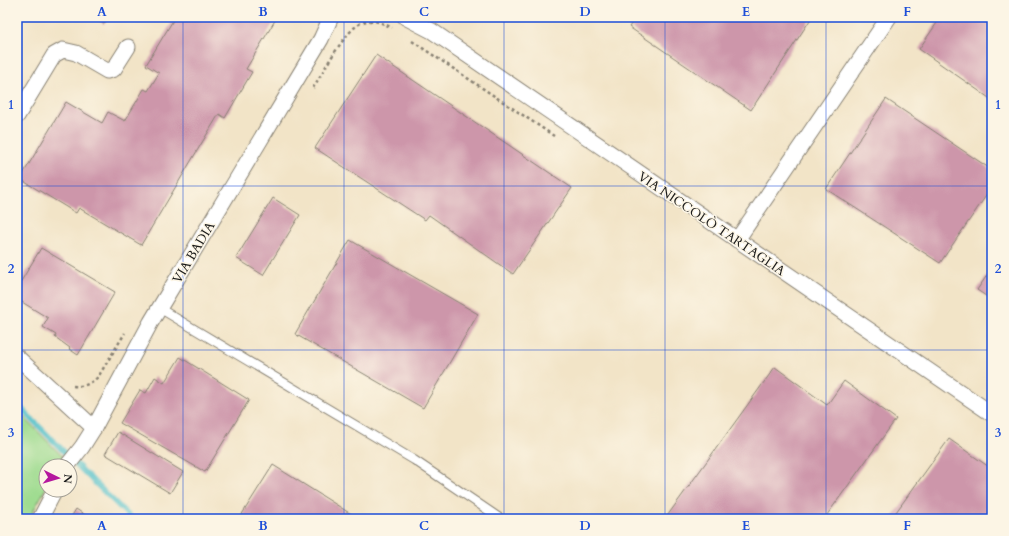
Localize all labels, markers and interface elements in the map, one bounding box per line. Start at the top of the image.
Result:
text: A [97,3,107,21]
text: B [258,3,268,21]
text: C [419,3,429,21]
text: D [579,3,591,21]
text: E [742,3,750,21]
text: F [903,3,911,21]
text: 1 [8,96,14,114]
text: 1 [995,96,1001,114]
street label: VIA NICCOLÒ TARTAGLIA [634,168,789,280]
street label: VIA BADIA [168,218,220,287]
text: 2 [8,260,15,278]
text: 2 [995,260,1002,278]
text: 3 [8,424,15,442]
text: 3 [995,424,1002,442]
north arrow [38,458,78,498]
text: N [60,473,75,485]
text: A [97,517,107,535]
text: B [258,517,268,535]
text: C [419,517,429,535]
text: D [579,517,591,535]
text: E [742,517,750,535]
text: F [903,517,911,535]

